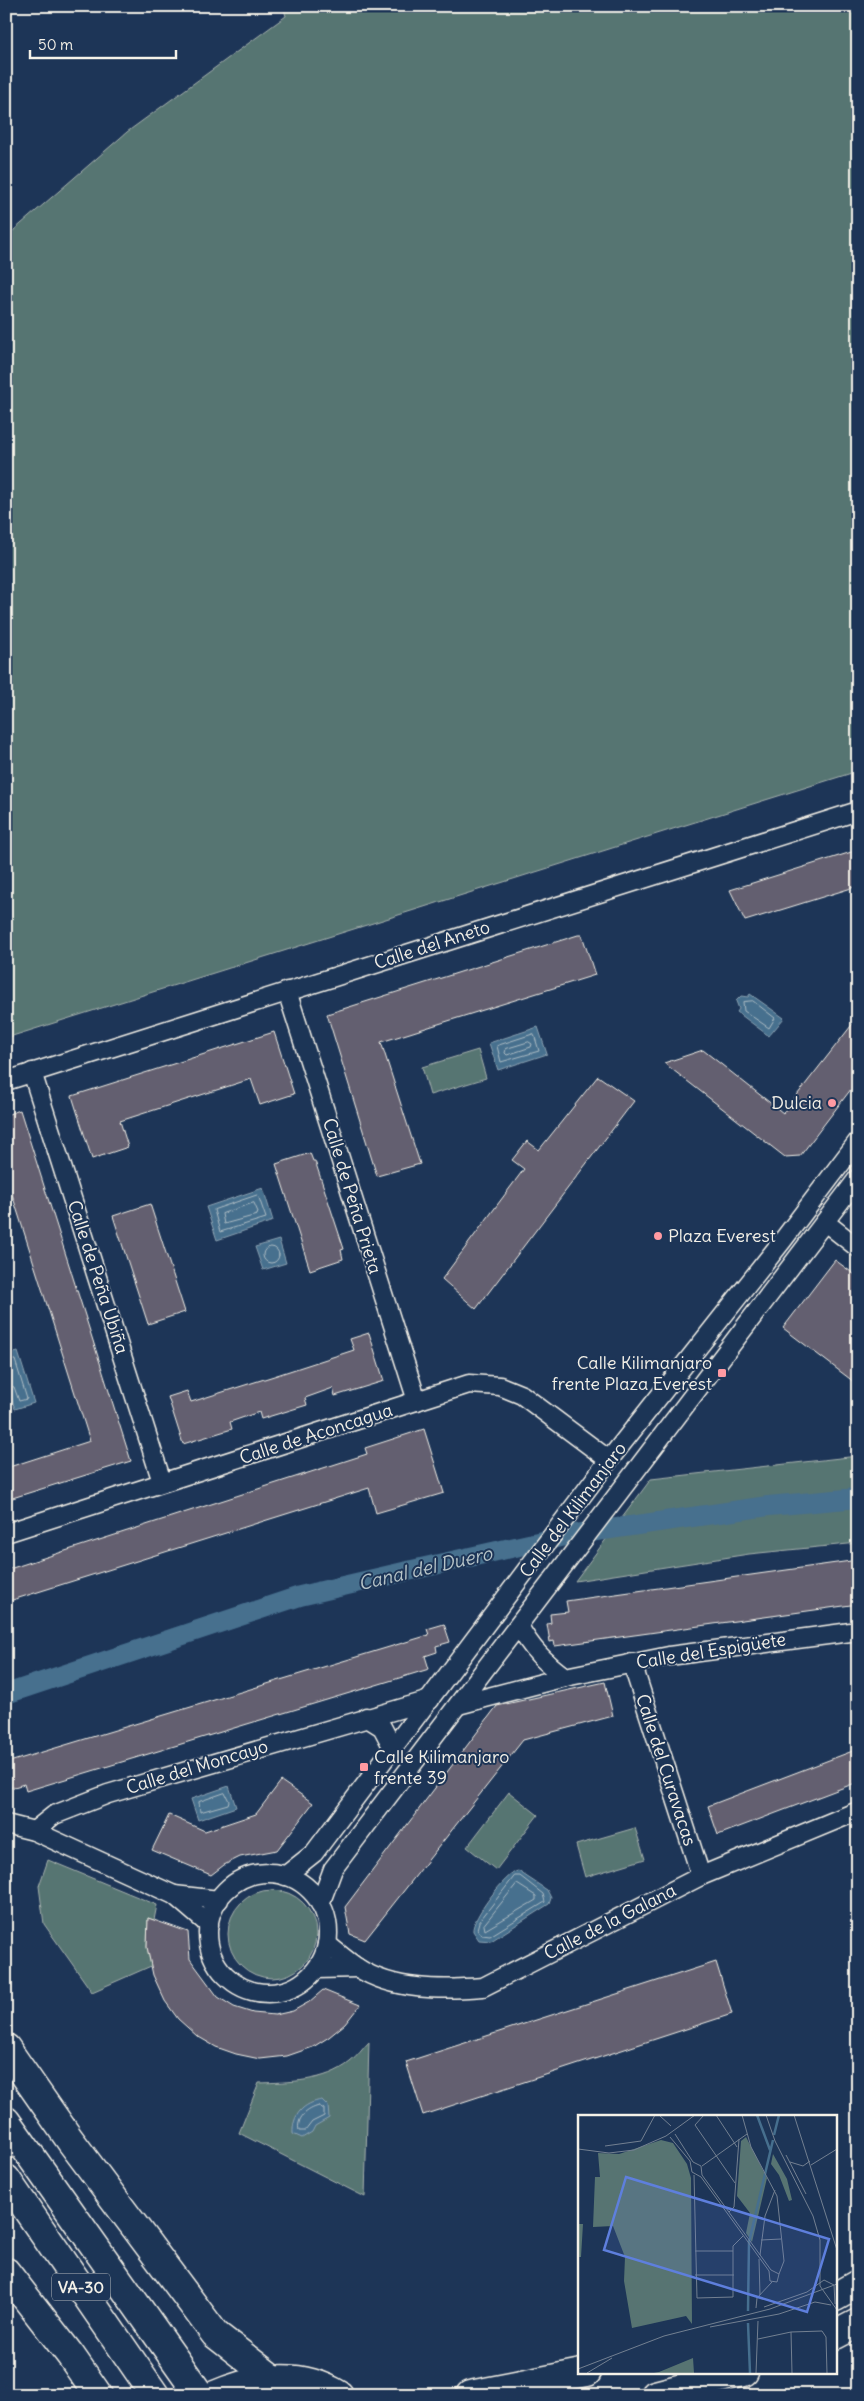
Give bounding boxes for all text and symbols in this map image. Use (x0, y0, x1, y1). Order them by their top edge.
scale bar (30, 28, 176, 60)
text: 50 m (38, 35, 73, 54)
street label: Calle del Aneto (371, 915, 493, 974)
place label: Dulcia (771, 1091, 822, 1114)
marker: Dulcia (826, 1097, 838, 1109)
street label: Calle de Peña Prieta (318, 1115, 387, 1276)
street label: Calle de Peña Ubiña (63, 1197, 134, 1357)
place label: Plaza Everest (668, 1224, 776, 1247)
marker: Plaza Everest (652, 1230, 664, 1242)
place label: Calle Kilimanjaro frente Plaza Everest (552, 1351, 712, 1395)
marker: Calle Kilimanjaro frente Plaza Everest (716, 1367, 728, 1379)
street label: Calle de Aconcagua (236, 1398, 395, 1469)
street label: Calle del Kilimanjaro (514, 1437, 631, 1582)
water label: Canal del Duero (356, 1541, 496, 1595)
street label: Calle del Espigüete (634, 1627, 787, 1674)
street label: Calle del Curavacas (631, 1691, 702, 1849)
street label: Calle del Moncayo (123, 1734, 271, 1799)
place label: Calle Kilimanjaro frente 39 (374, 1745, 509, 1789)
marker: Calle Kilimanjaro frente 39 (358, 1761, 370, 1773)
street label: Calle de la Galana (540, 1878, 680, 1965)
inset map (578, 2115, 836, 2374)
road number: VA-30 (52, 2274, 110, 2300)

